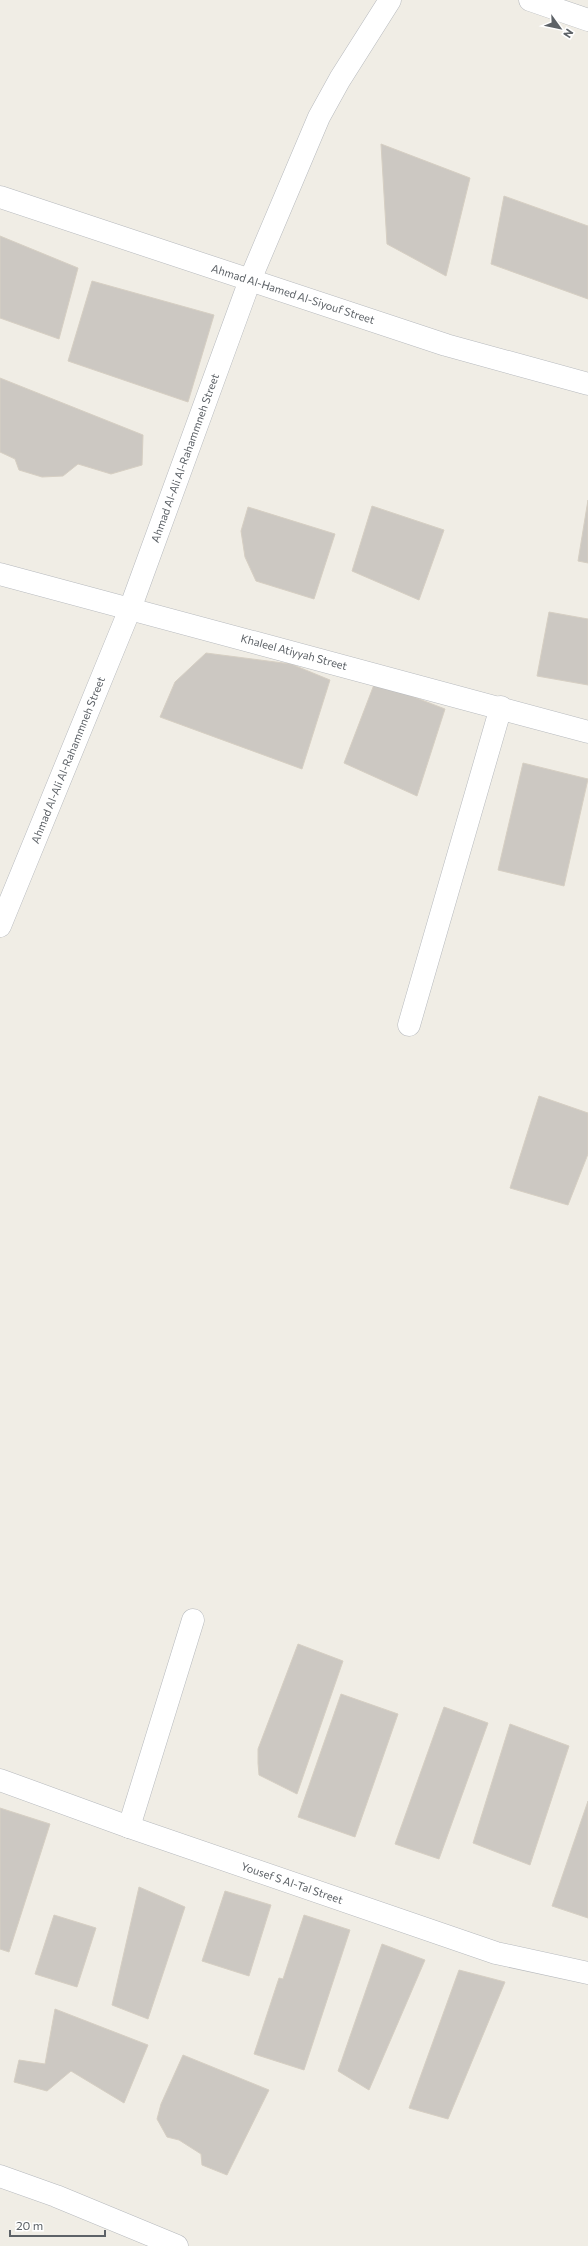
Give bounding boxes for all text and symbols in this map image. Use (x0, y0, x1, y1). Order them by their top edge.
north arrow (540, 8, 580, 48)
text: N (561, 27, 577, 41)
street label: Ahmad Al-Hamed Al-Siyouf Street (210, 261, 377, 326)
street label: Ahmad Al-Ali Al-Rahammneh Street (148, 371, 221, 544)
street label: Khaleel Atiyyah Street (239, 631, 349, 672)
street label: Ahmad Al-Ali Al-Rahammneh Street (28, 674, 107, 845)
street label: Yousef S Al-Tal Street (240, 1859, 345, 1906)
scale bar (10, 2212, 105, 2238)
text: 20 m (16, 2218, 43, 2232)

